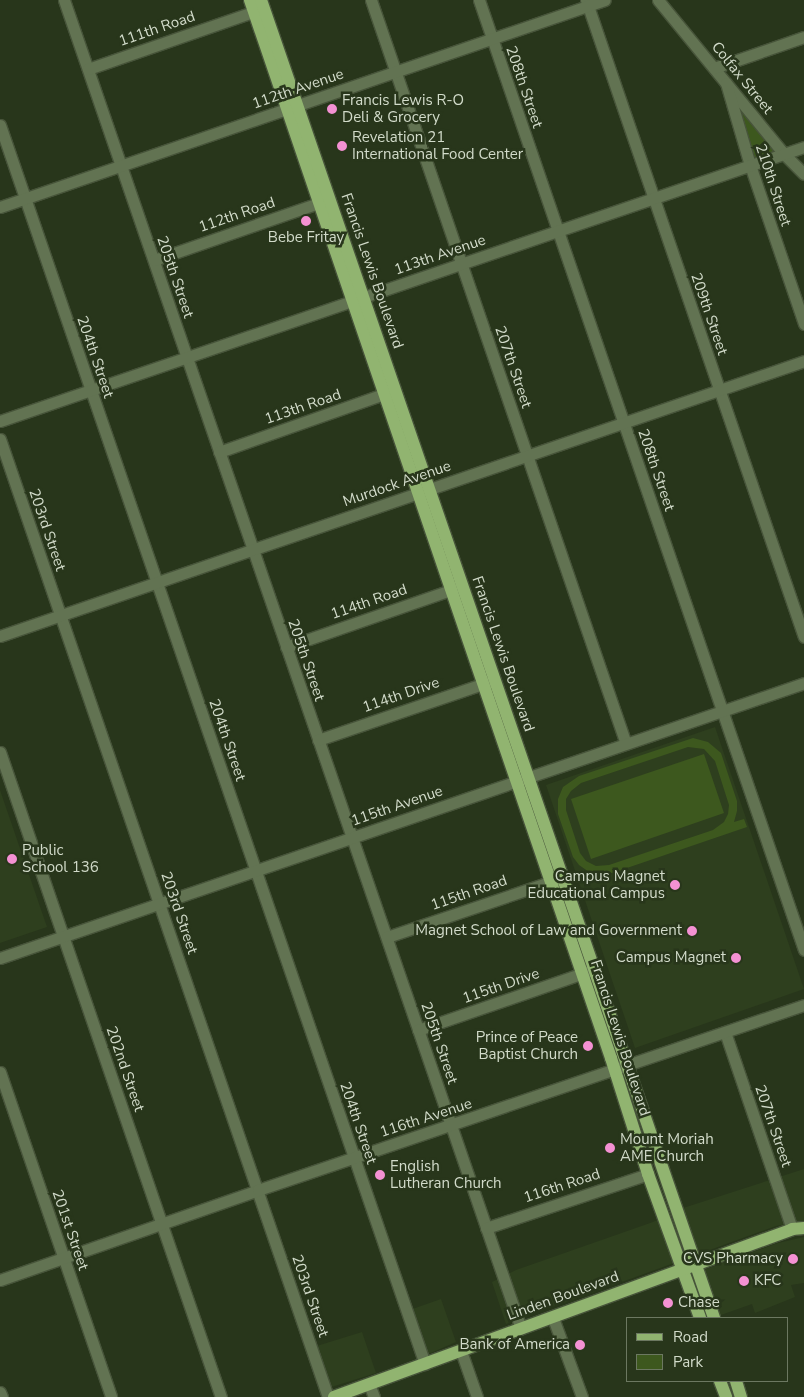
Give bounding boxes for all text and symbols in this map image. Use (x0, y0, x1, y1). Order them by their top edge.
street label: 111th Road (116, 8, 198, 50)
street label: Colfax Street (707, 38, 777, 118)
street label: 208th Street (502, 44, 546, 130)
street label: 112th Avenue (250, 65, 346, 113)
place label: Francis Lewis R-O Deli & Grocery (342, 91, 464, 126)
marker: Francis Lewis R-O Deli & Grocery (326, 103, 338, 115)
place label: Revelation 21 International Food Center (352, 128, 523, 163)
marker: Revelation 21 International Food Center (336, 140, 348, 152)
street label: 210th Street (751, 142, 795, 228)
street label: Francis Lewis Boulevard (337, 191, 407, 351)
street label: 112th Road (196, 194, 278, 236)
marker: Bebe Fritay (300, 215, 312, 227)
place label: Bebe Fritay (268, 229, 344, 247)
street label: 113th Avenue (392, 231, 488, 279)
street label: 205th Street (153, 234, 197, 320)
street label: 209th Street (687, 271, 731, 357)
street label: 204th Street (73, 314, 117, 400)
street label: 207th Street (491, 324, 535, 410)
street label: 113th Road (262, 386, 344, 428)
street label: 208th Street (634, 427, 678, 513)
street label: Murdock Avenue (341, 457, 453, 511)
street label: 203rd Street (25, 487, 69, 573)
street label: Francis Lewis Boulevard (468, 574, 538, 734)
street label: 114th Road (328, 581, 410, 623)
street label: 205th Street (284, 617, 328, 703)
street label: 114th Drive (360, 673, 442, 717)
street label: 204th Street (205, 697, 249, 783)
street label: 115th Avenue (349, 782, 445, 830)
place label: Public School 136 (22, 841, 99, 876)
marker: Public School 136 (6, 853, 18, 865)
place label: Campus Magnet Educational Campus (527, 867, 665, 902)
street label: 203rd Street (157, 870, 201, 956)
street label: 115th Road (428, 872, 510, 914)
marker: Campus Magnet Educational Campus (669, 879, 681, 891)
place label: Magnet School of Law and Government (415, 922, 682, 940)
marker: Magnet School of Law and Government (686, 925, 698, 937)
place label: Campus Magnet (616, 949, 726, 967)
marker: Campus Magnet (730, 952, 742, 964)
street label: Francis Lewis Boulevard (586, 958, 654, 1118)
street label: 115th Drive (460, 964, 542, 1008)
street label: 205th Street (417, 1000, 461, 1086)
street label: 202nd Street (102, 1024, 148, 1114)
place label: Prince of Peace Baptist Church (476, 1028, 578, 1063)
marker: Prince of Peace Baptist Church (582, 1040, 594, 1052)
street label: 204th Street (336, 1080, 380, 1166)
street label: 207th Street (751, 1083, 795, 1169)
street label: 116th Avenue (378, 1095, 474, 1141)
place label: Mount Moriah AME Church (620, 1130, 714, 1165)
marker: Mount Moriah AME Church (604, 1142, 616, 1154)
place label: English Lutheran Church (390, 1157, 502, 1192)
street label: 116th Road (521, 1165, 603, 1207)
marker: English Lutheran Church (374, 1169, 386, 1181)
street label: 201st Street (48, 1187, 92, 1273)
place label: CVS Pharmacy (683, 1250, 783, 1268)
street label: 203rd Street (288, 1253, 332, 1339)
marker: CVS Pharmacy (787, 1253, 799, 1265)
street label: Linden Boulevard (505, 1267, 621, 1325)
place label: KFC (754, 1272, 781, 1290)
marker: KFC (738, 1275, 750, 1287)
place label: Chase (678, 1294, 720, 1312)
marker: Chase (662, 1297, 674, 1309)
legend (626, 1317, 789, 1382)
text: Road (673, 1327, 708, 1347)
place label: Bank of America (459, 1336, 570, 1354)
marker: Bank of America (574, 1339, 586, 1351)
text: Park (673, 1352, 703, 1372)

